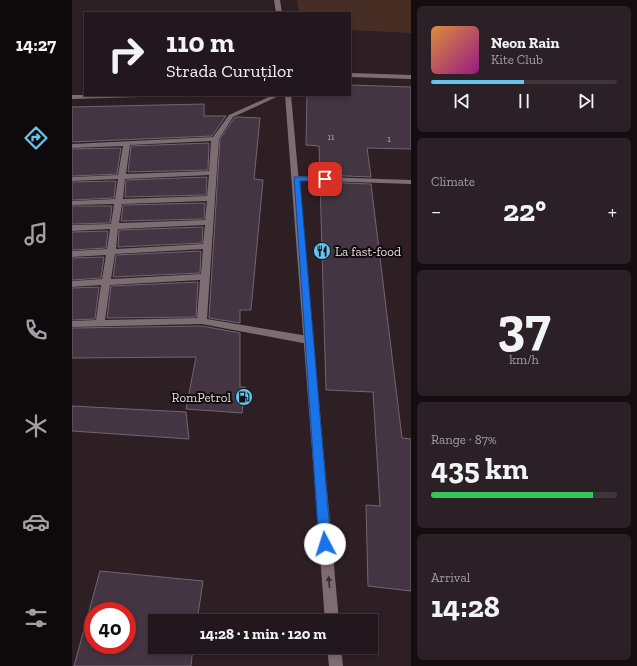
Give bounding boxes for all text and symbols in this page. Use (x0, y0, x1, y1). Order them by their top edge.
text: 110 m (166, 26, 235, 59)
icon: right (100, 28, 152, 80)
text: 14:27 (16, 34, 56, 56)
text: Neon Rain (491, 34, 559, 52)
text: Kite Club (491, 52, 543, 67)
text: Strada Curuților (166, 60, 294, 82)
icon: previous (451, 90, 473, 112)
icon: pause (513, 90, 535, 112)
icon: next (575, 90, 597, 112)
icon: directions (22, 124, 50, 152)
house number: 11 (328, 132, 335, 142)
house number: 1 (387, 134, 391, 144)
pin (308, 162, 342, 196)
icon: arrive (314, 168, 336, 190)
text: Climate (431, 174, 475, 189)
text: 22° (503, 193, 546, 229)
text: − (431, 198, 441, 225)
text: + (608, 198, 617, 225)
icon: music (22, 220, 50, 248)
restaurant icon: La fast-food (312, 241, 332, 261)
place label: La fast-food (335, 244, 401, 259)
text: 37 (497, 295, 551, 357)
icon: phone (22, 316, 50, 344)
text: km/h (509, 352, 539, 367)
fuel station icon: RomPetrol (234, 387, 254, 407)
place label: RomPetrol (172, 390, 232, 405)
icon: climate (22, 412, 50, 440)
text: Range · 87% (431, 432, 497, 447)
text: 435 km (431, 451, 528, 487)
icon: car (22, 508, 50, 536)
position arrow (304, 523, 346, 565)
text: Arrival (431, 570, 470, 585)
one-way arrow (325, 576, 332, 588)
text: 14:28 (431, 589, 500, 625)
speed limit sign: 40 (84, 602, 136, 654)
icon: filters (22, 604, 50, 632)
text: 14:28 · 1 min · 120 m (200, 625, 326, 643)

